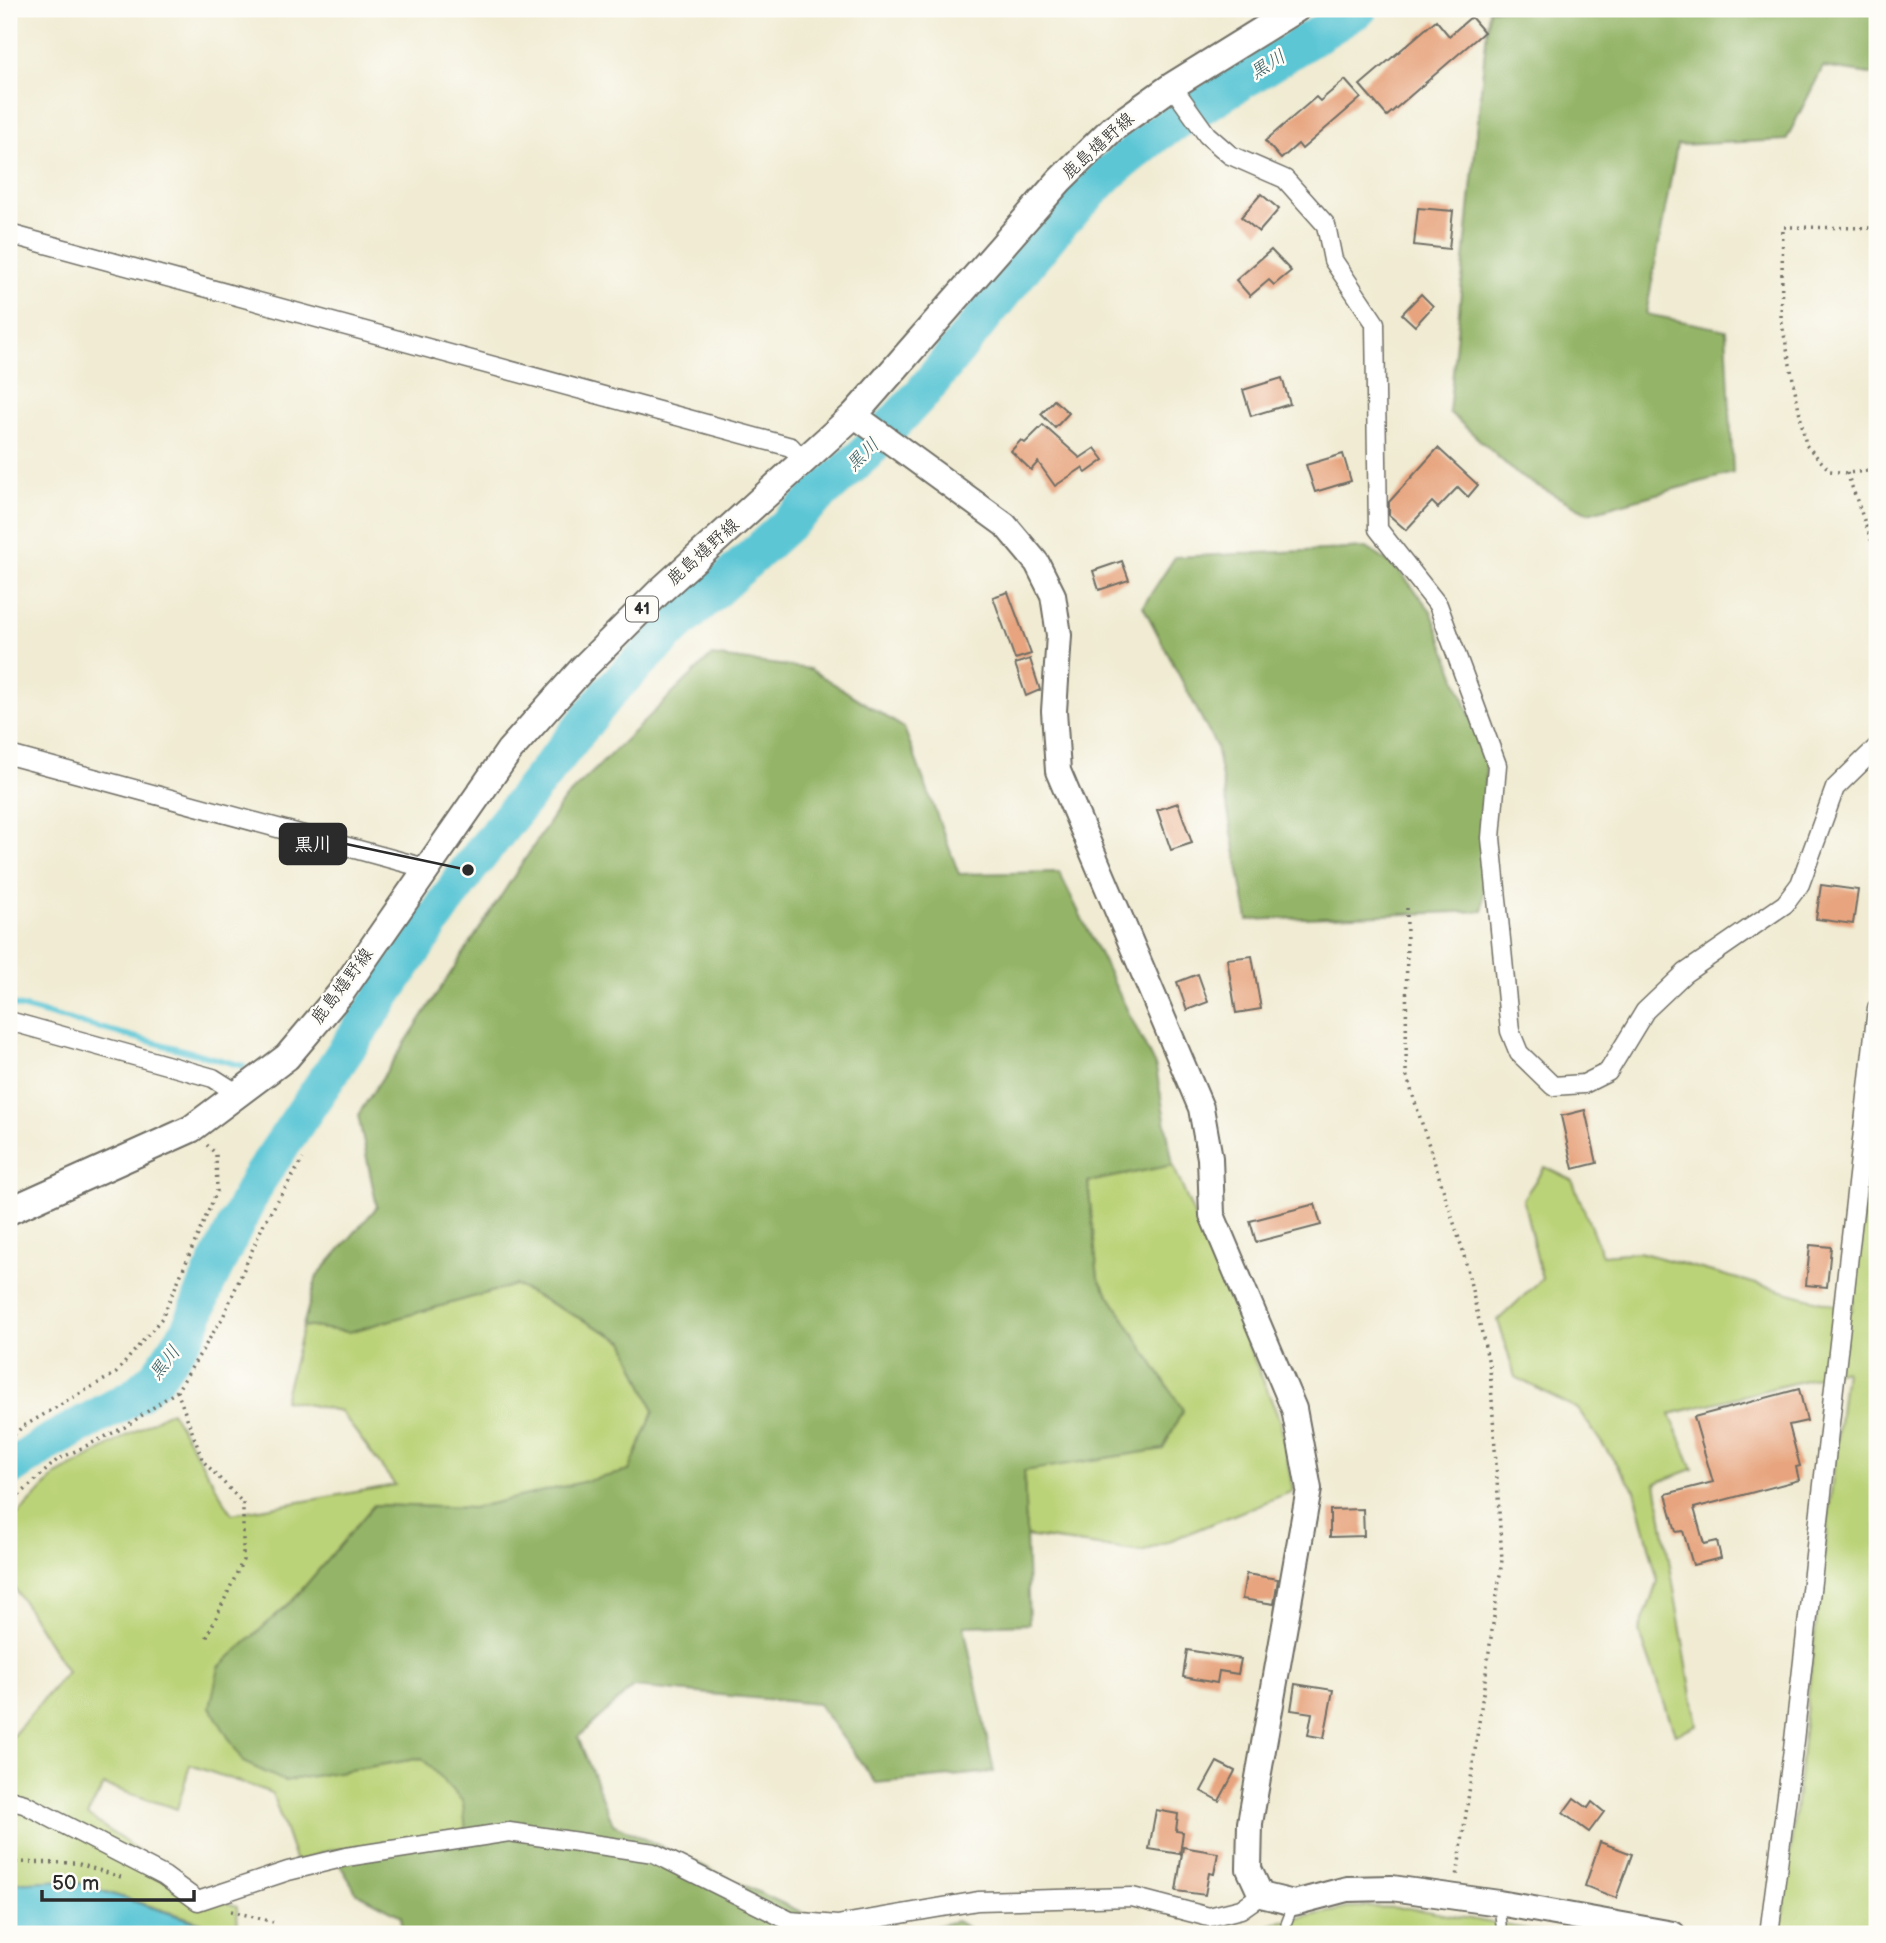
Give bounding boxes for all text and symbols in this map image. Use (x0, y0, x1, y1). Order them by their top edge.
water label: 黒川 (1246, 45, 1290, 85)
street label: 鹿島嬉野線 (1058, 108, 1138, 184)
water label: 黒川 (841, 433, 885, 477)
street label: 鹿島嬉野線 (663, 514, 743, 590)
road number: 41 (626, 596, 658, 622)
callout: 黒川 (280, 824, 346, 864)
text: 黒川 (294, 834, 332, 857)
street label: 鹿島嬉野線 (307, 944, 377, 1028)
water label: 黒川 (144, 1341, 186, 1385)
scale bar (42, 1859, 194, 1903)
text: 50 m (52, 1871, 99, 1896)

